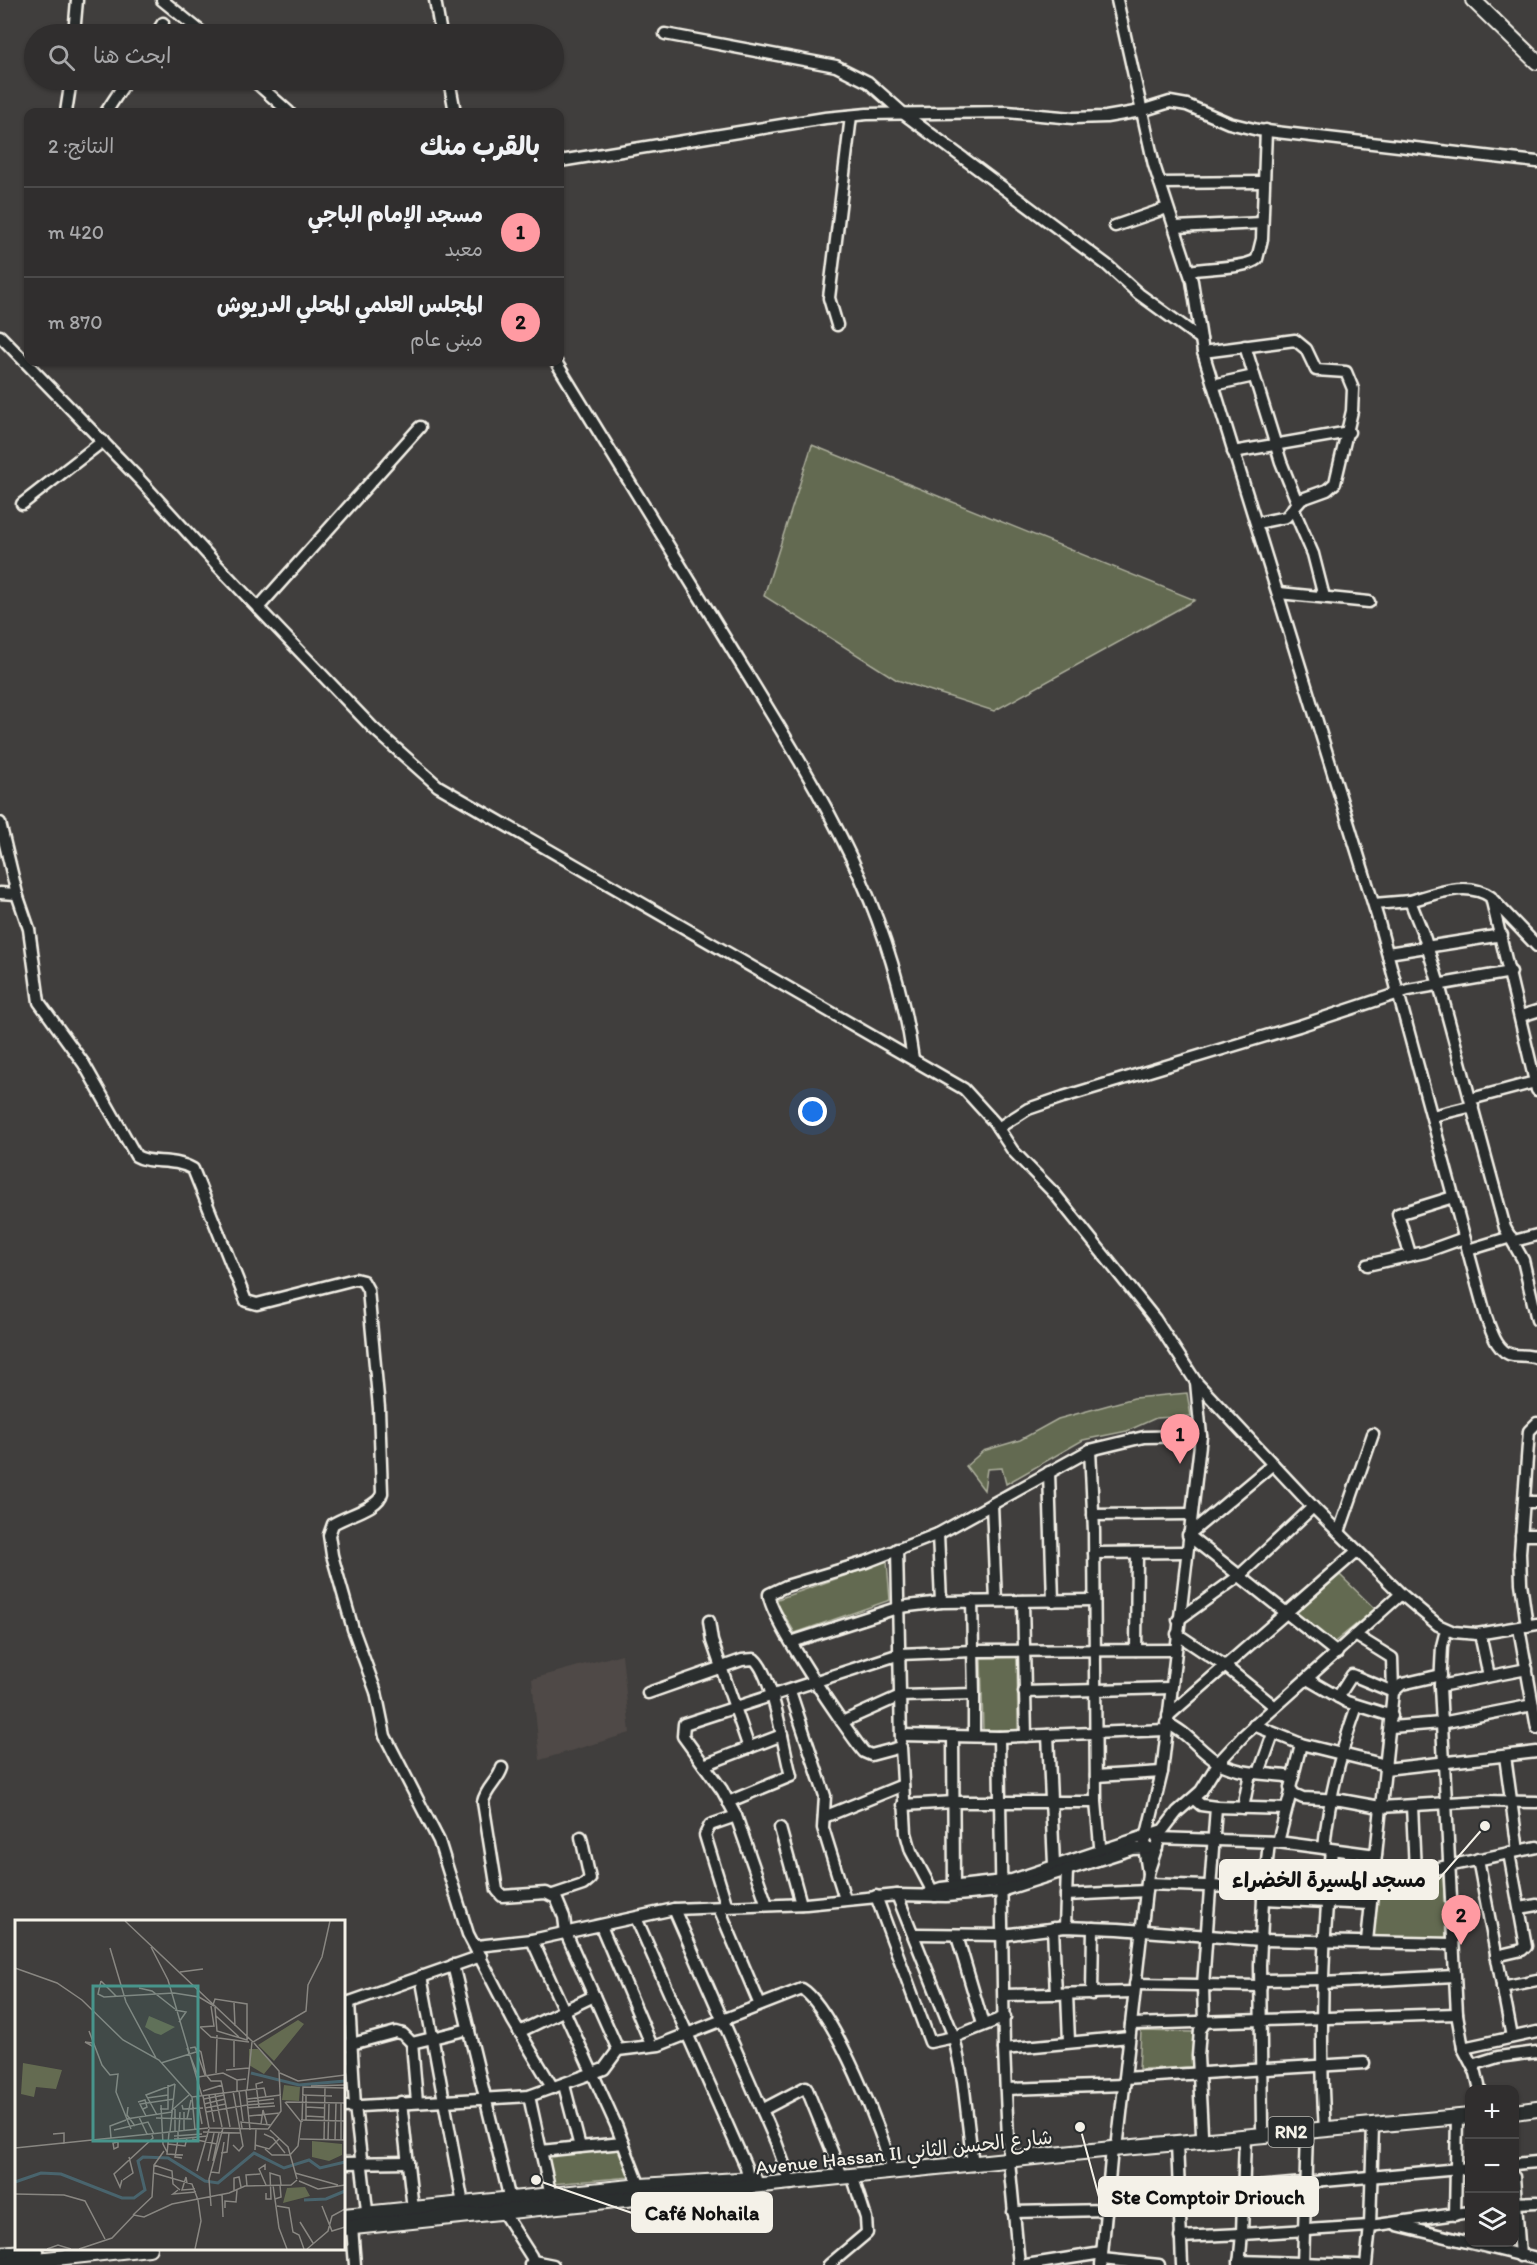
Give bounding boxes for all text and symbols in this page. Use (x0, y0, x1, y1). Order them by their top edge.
search box (24, 24, 564, 90)
icon: search (45, 41, 78, 74)
text: ابحث هنا (93, 42, 172, 69)
text: بالقرب منك (420, 130, 540, 162)
text: النتائج: 2 (48, 134, 114, 158)
text: مسجد الإمام الباجي (308, 201, 483, 228)
text: 420 m (48, 220, 104, 244)
text: 1 (516, 220, 525, 244)
text: معبد (445, 237, 483, 261)
text: المجلس العلمي المحلي الدريوش (217, 291, 483, 318)
text: 870 m (48, 310, 103, 334)
text: 2 (515, 310, 526, 334)
text: مبنى عام (410, 327, 483, 351)
your location (798, 1097, 827, 1126)
pin: 1 (1160, 1414, 1200, 1464)
callout: مسجد المسيرة الخضراء (1220, 1860, 1438, 1899)
text: مسجد المسيرة الخضراء (1232, 1867, 1426, 1893)
pin: 2 (1442, 1896, 1480, 1945)
inset map (15, 1920, 345, 2250)
map controls (1465, 2085, 1519, 2247)
button: + (1465, 2085, 1519, 2139)
road number: RN2 (1268, 2117, 1314, 2147)
street label: Avenue Hassan II شارع الحسن الثاني (754, 2124, 1054, 2186)
button: − (1465, 2139, 1519, 2193)
callout: Ste Comptoir Driouch (1099, 2177, 1318, 2216)
text: Ste Comptoir Driouch (1111, 2184, 1305, 2210)
callout: Café Nohaila (632, 2193, 772, 2232)
button: layers (1465, 2193, 1519, 2247)
text: Café Nohaila (645, 2200, 760, 2225)

